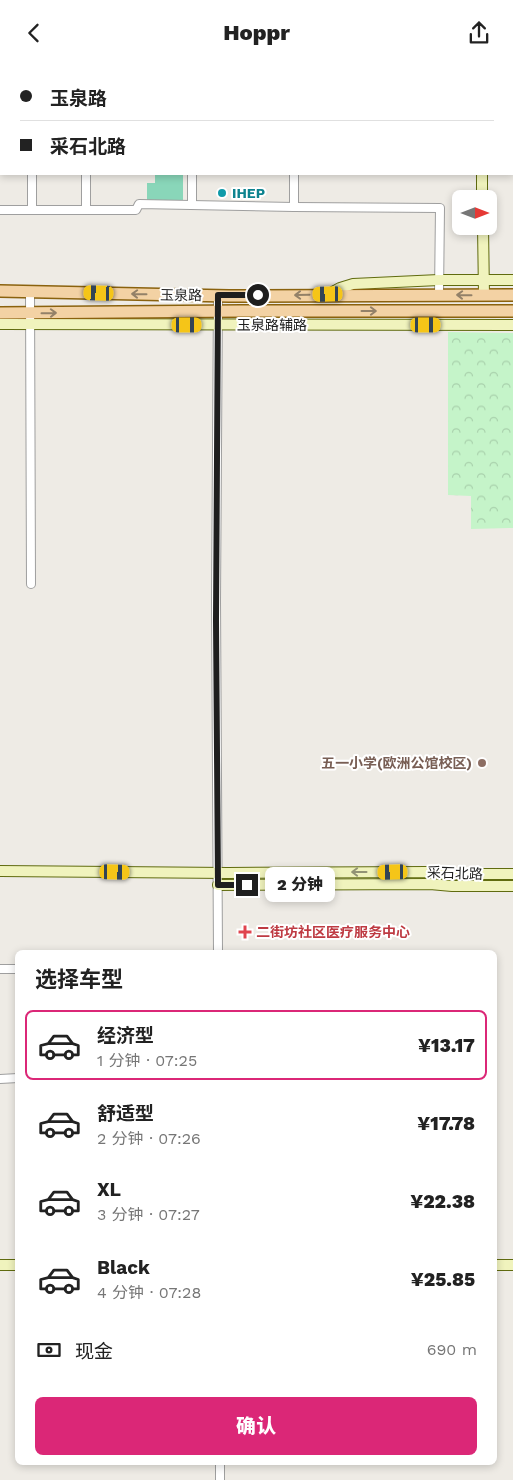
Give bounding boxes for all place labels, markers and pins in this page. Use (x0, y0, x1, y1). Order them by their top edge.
place label: IHEP (232, 185, 265, 201)
marker: IHEP (216, 187, 228, 199)
place label: 五一小学(欧洲公馆校区) (321, 755, 472, 771)
marker: 五一小学(欧洲公馆校区) (476, 757, 488, 769)
place label: 二街坊社区医疗服务中心 (256, 924, 410, 940)
marker: 二街坊社区医疗服务中心 (238, 925, 252, 939)

